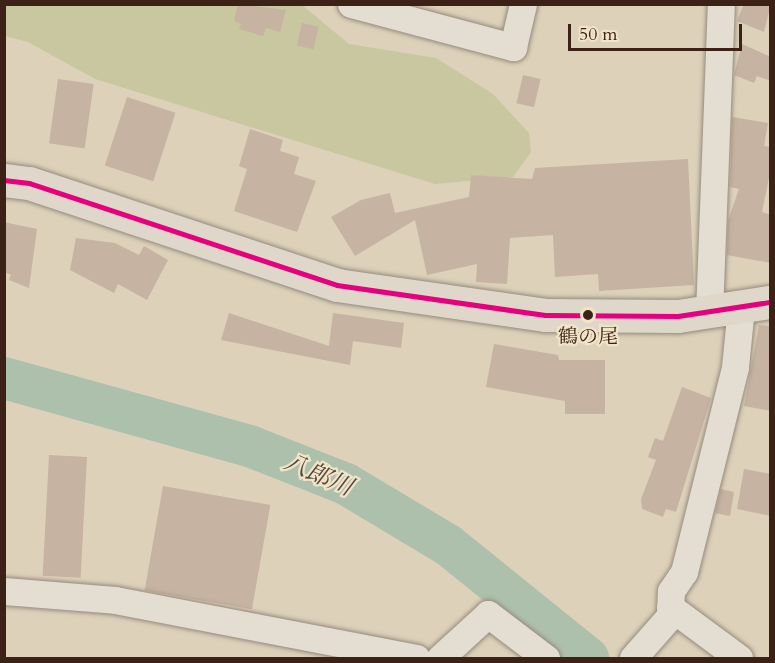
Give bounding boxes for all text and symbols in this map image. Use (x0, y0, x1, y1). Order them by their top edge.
scale bar (571, 12, 745, 50)
text: 50 m (579, 22, 618, 47)
marker: 鶴の尾 (582, 309, 594, 321)
place label: 鶴の尾 (558, 324, 618, 348)
water label: 八郎川 (279, 448, 357, 502)

